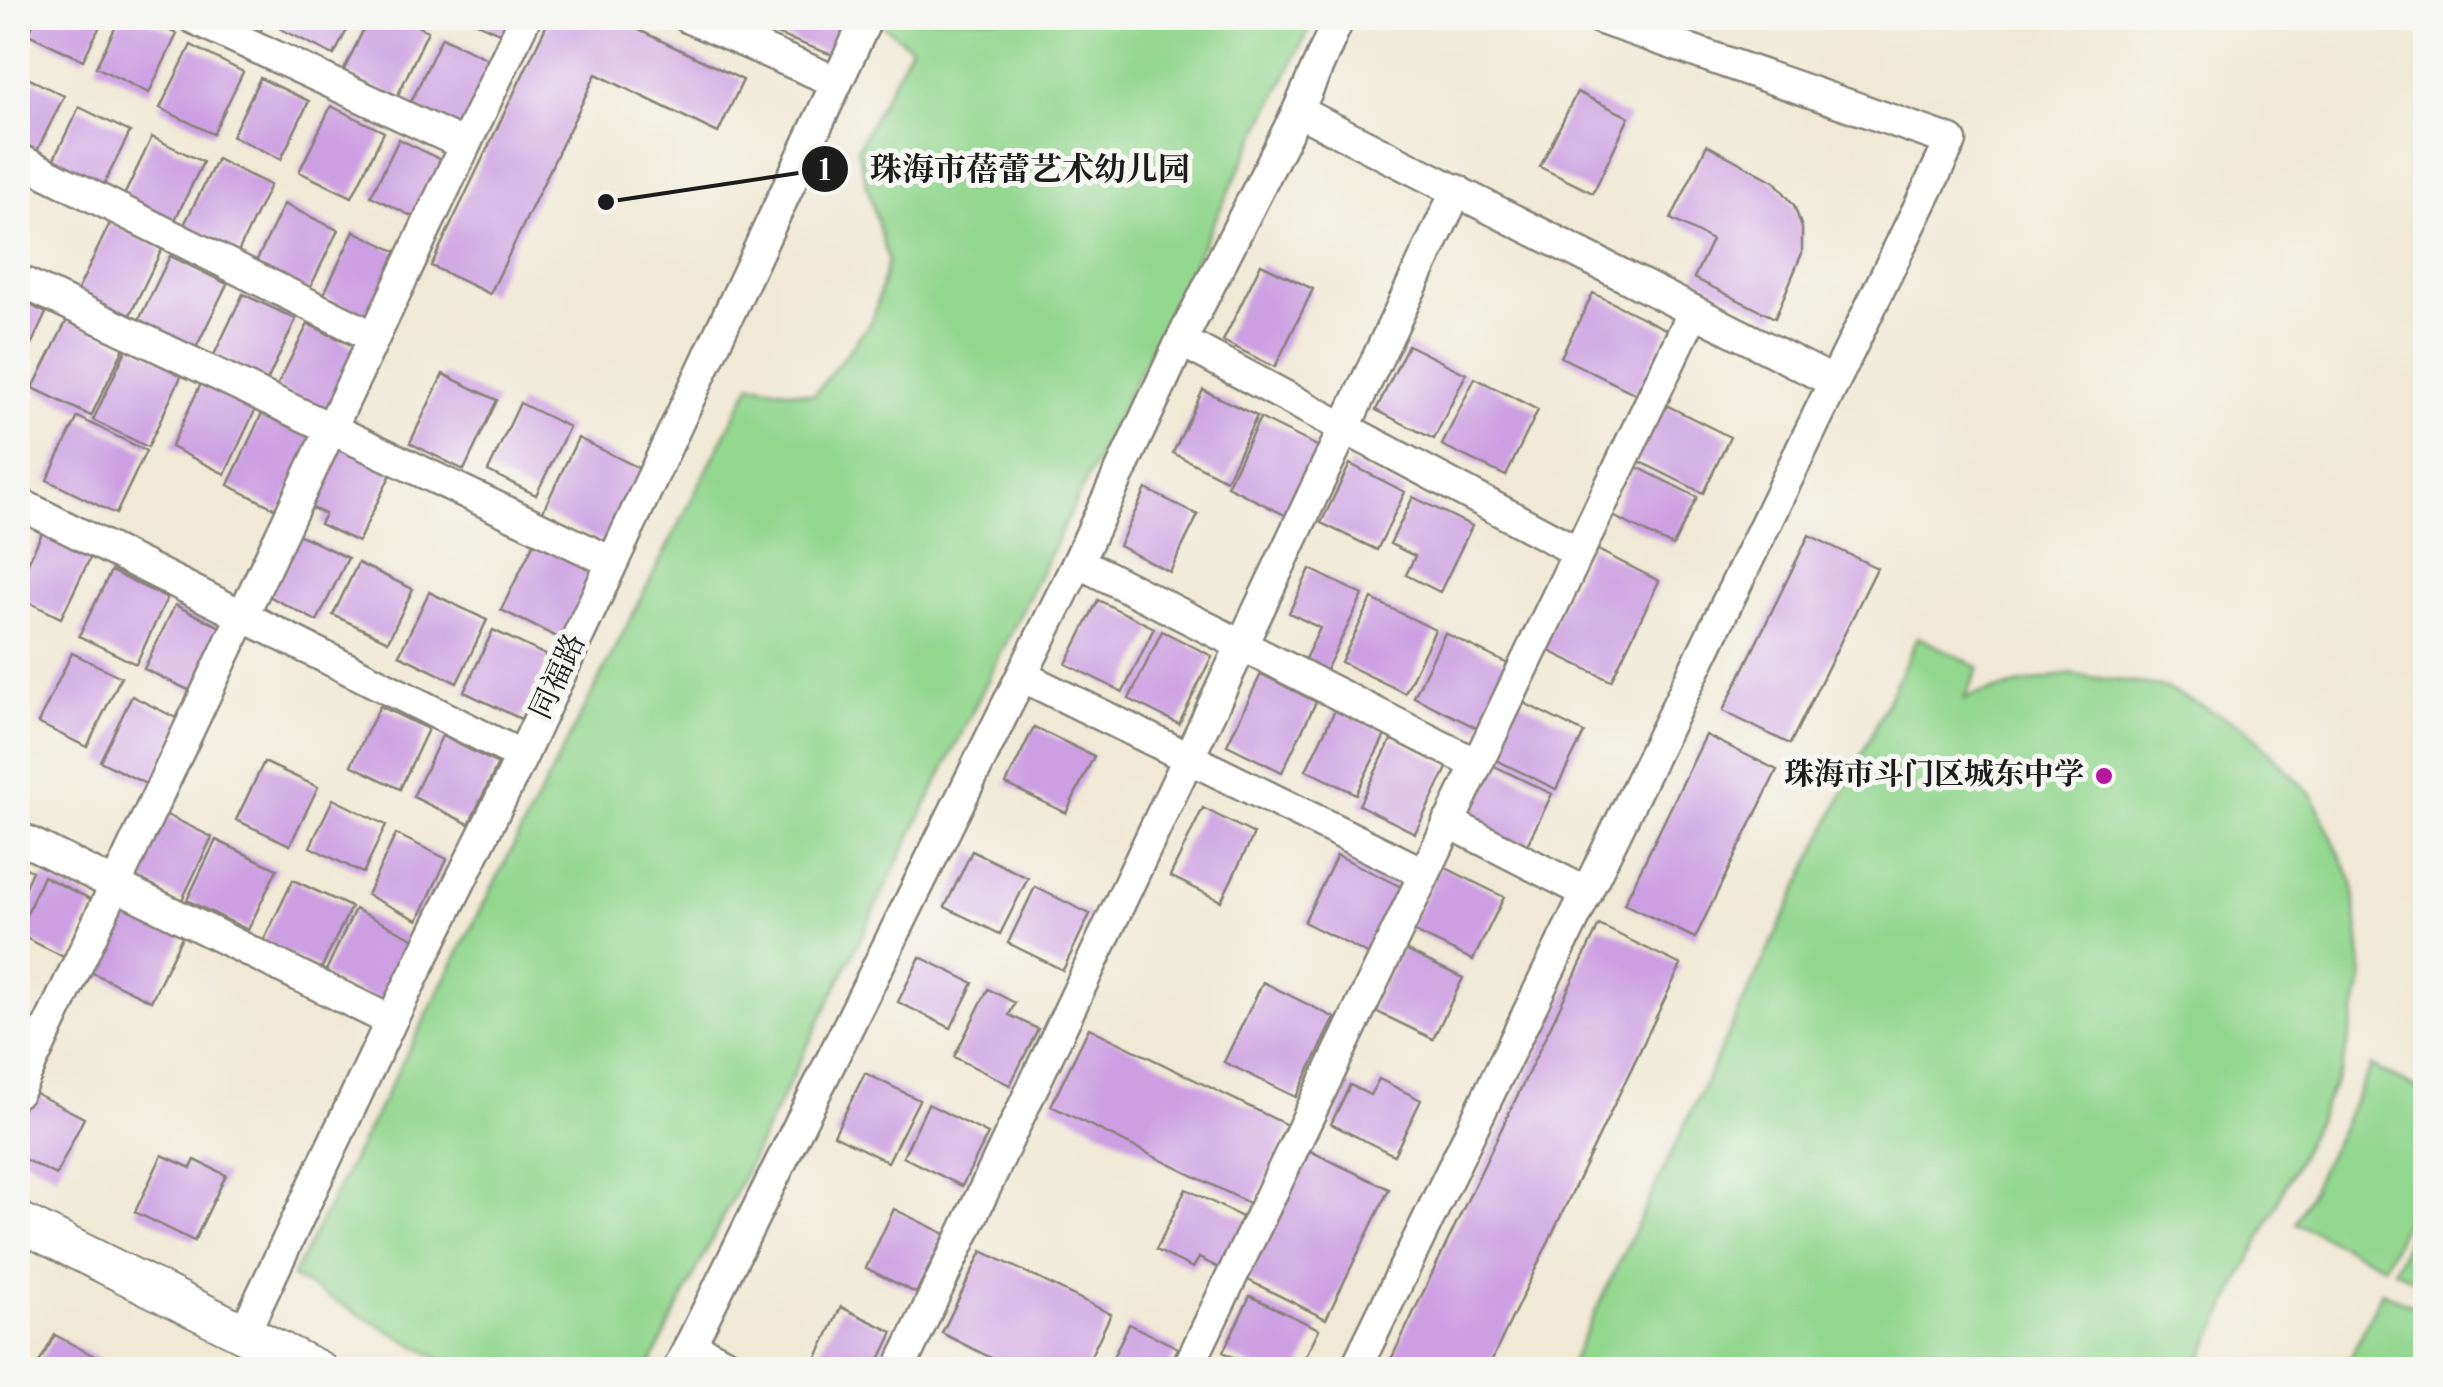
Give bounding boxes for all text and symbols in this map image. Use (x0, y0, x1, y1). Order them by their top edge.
callout: 珠海市蓓蕾艺术幼儿园 (800, 138, 1210, 200)
text: 珠海市蓓蕾艺术幼儿园 (870, 152, 1190, 188)
text: 1 (816, 157, 834, 187)
street label: 同福路 (524, 629, 592, 724)
place label: 珠海市斗门区城东中学 (1784, 758, 2084, 791)
marker: 珠海市斗门区城东中学 (2093, 765, 2115, 787)

